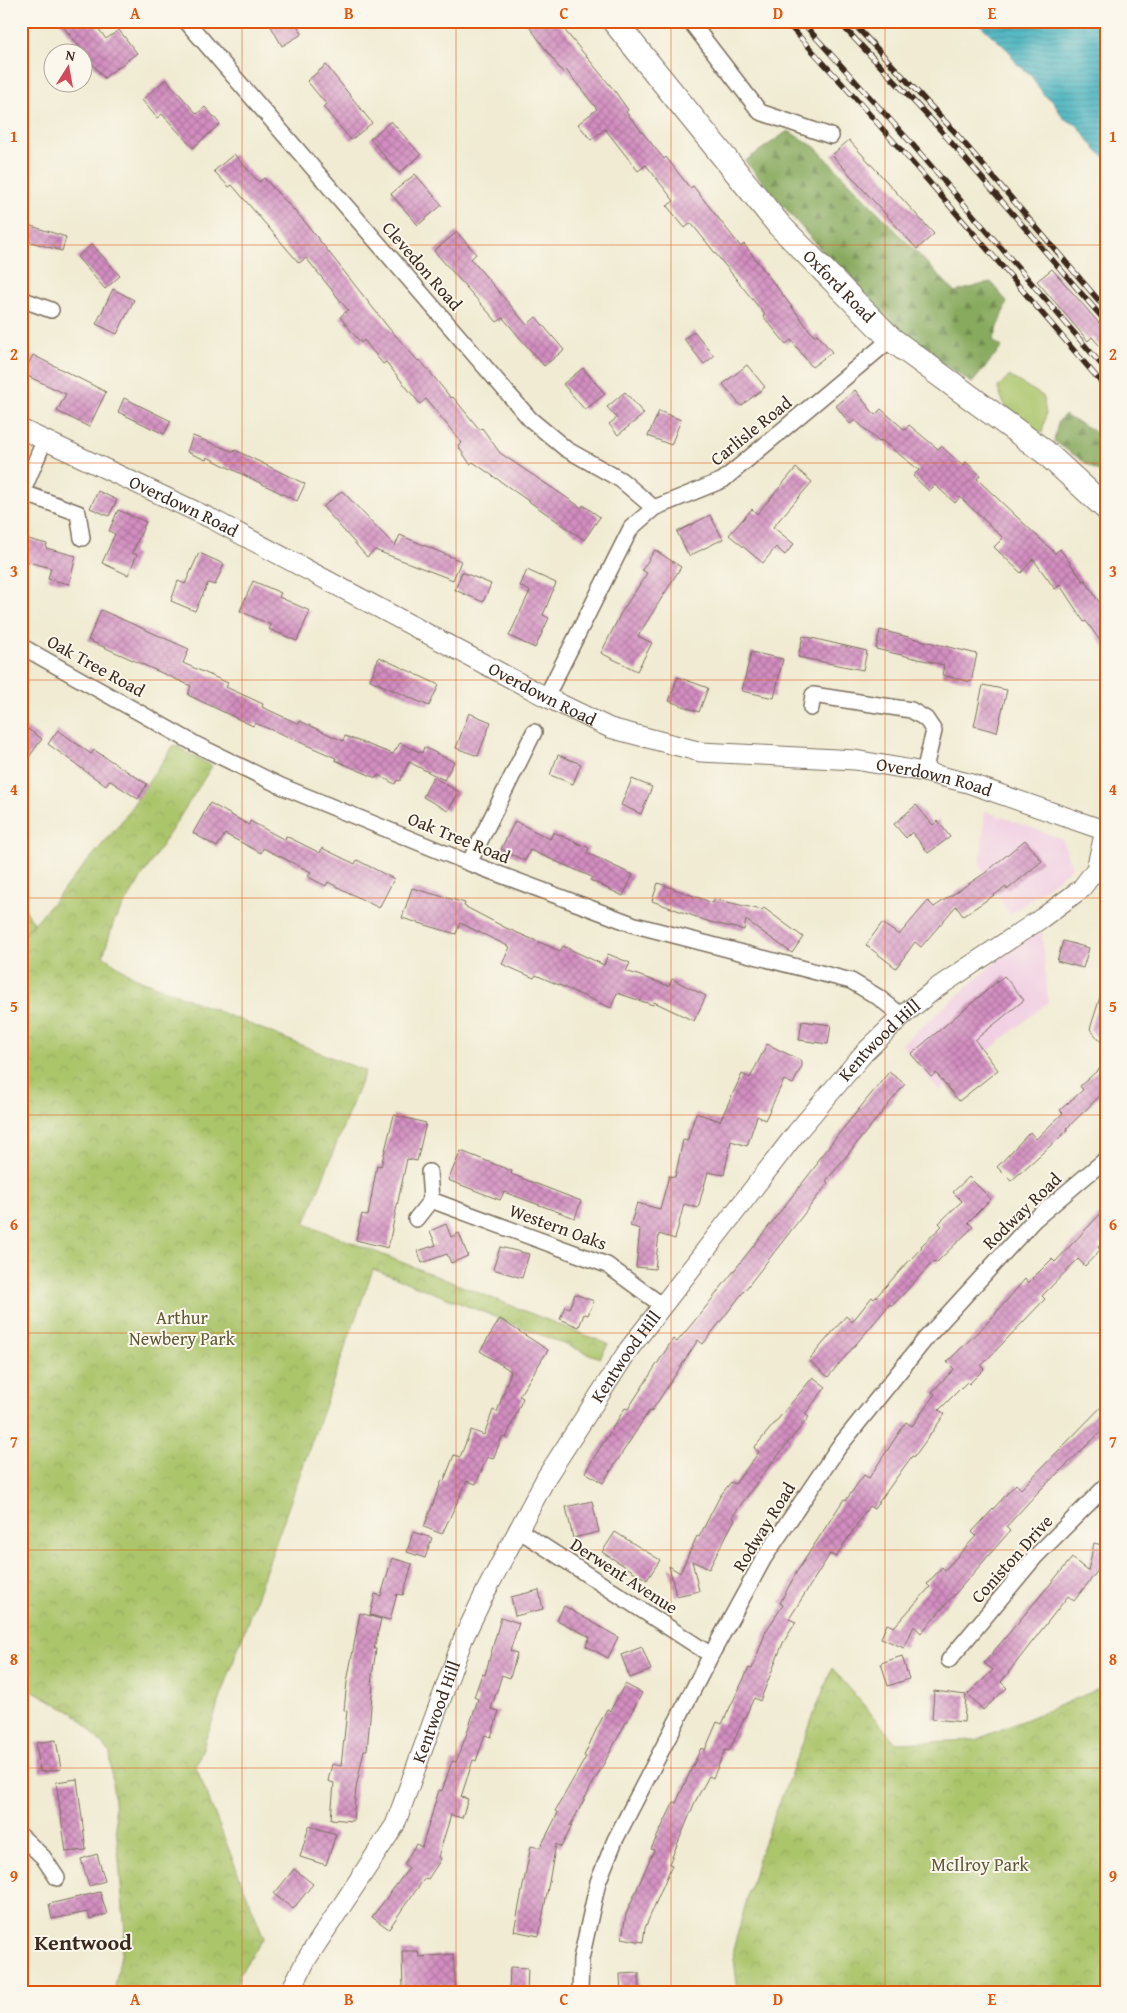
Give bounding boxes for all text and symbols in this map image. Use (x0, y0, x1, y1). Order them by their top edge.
text: A (130, 1, 141, 25)
text: B (344, 1, 354, 25)
text: C (559, 1, 569, 25)
text: D (773, 1, 783, 25)
text: E (988, 1, 997, 25)
north arrow (42, 42, 92, 92)
text: N (64, 45, 78, 66)
text: 1 (10, 124, 18, 148)
text: 1 (1109, 124, 1117, 148)
street label: Clevedon Road (376, 215, 469, 317)
street label: Oxford Road (797, 243, 882, 329)
text: 2 (10, 342, 18, 366)
text: 2 (1109, 342, 1117, 366)
street label: Carlisle Road (704, 389, 798, 472)
street label: Overdown Road (125, 468, 244, 544)
text: 3 (10, 559, 18, 583)
text: 3 (1109, 559, 1117, 583)
street label: Oak Tree Road (42, 627, 150, 704)
street label: Overdown Road (484, 655, 602, 733)
street label: Overdown Road (874, 750, 996, 804)
text: 4 (10, 777, 18, 801)
text: 4 (1109, 777, 1117, 801)
street label: Oak Tree Road (404, 805, 515, 870)
street label: Kentwood Hill (832, 992, 926, 1087)
text: 5 (10, 994, 18, 1018)
text: 5 (1109, 994, 1117, 1018)
street label: Rodway Road (976, 1166, 1068, 1255)
street label: Western Oaks (506, 1196, 611, 1257)
text: 6 (10, 1212, 18, 1236)
text: 6 (1109, 1212, 1117, 1236)
park label: Arthur Newbery Park (129, 1304, 236, 1352)
street label: Kentwood Hill (584, 1304, 667, 1408)
text: 7 (10, 1429, 18, 1453)
text: 7 (1109, 1429, 1117, 1453)
street label: Rodway Road (725, 1477, 802, 1577)
street label: Coniston Drive (964, 1508, 1059, 1609)
street label: Derwent Avenue (565, 1531, 683, 1621)
text: 8 (10, 1647, 18, 1671)
text: 8 (1109, 1647, 1117, 1671)
street label: Kentwood Hill (405, 1657, 467, 1767)
park label: McIlroy Park (931, 1851, 1030, 1878)
text: 9 (10, 1864, 18, 1888)
text: 9 (1109, 1864, 1117, 1888)
district label: Kentwood (34, 1926, 132, 1958)
text: A (130, 1987, 141, 2011)
text: B (344, 1987, 354, 2011)
text: C (559, 1987, 569, 2011)
text: D (773, 1987, 783, 2011)
text: E (988, 1987, 997, 2011)

